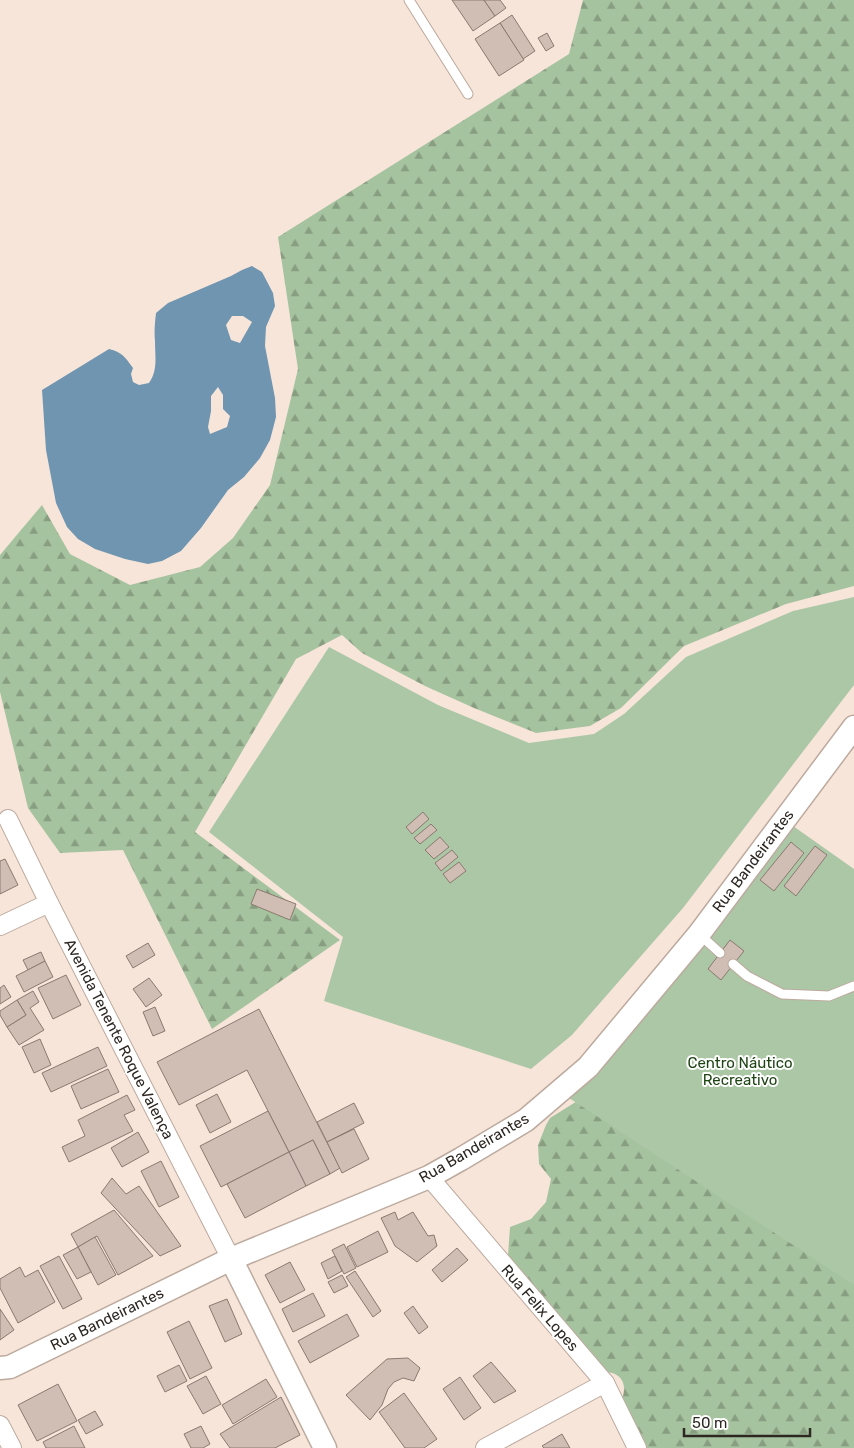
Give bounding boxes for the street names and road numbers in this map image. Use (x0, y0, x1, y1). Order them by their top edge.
street label: Rua Bandeirantes (709, 806, 798, 916)
street label: Avenida Tenente Roque Valença (61, 936, 177, 1142)
street label: Rua Bandeirantes (416, 1109, 532, 1187)
street label: Rua Felix Lopes (498, 1261, 583, 1355)
street label: Rua Bandeirantes (47, 1284, 167, 1354)

